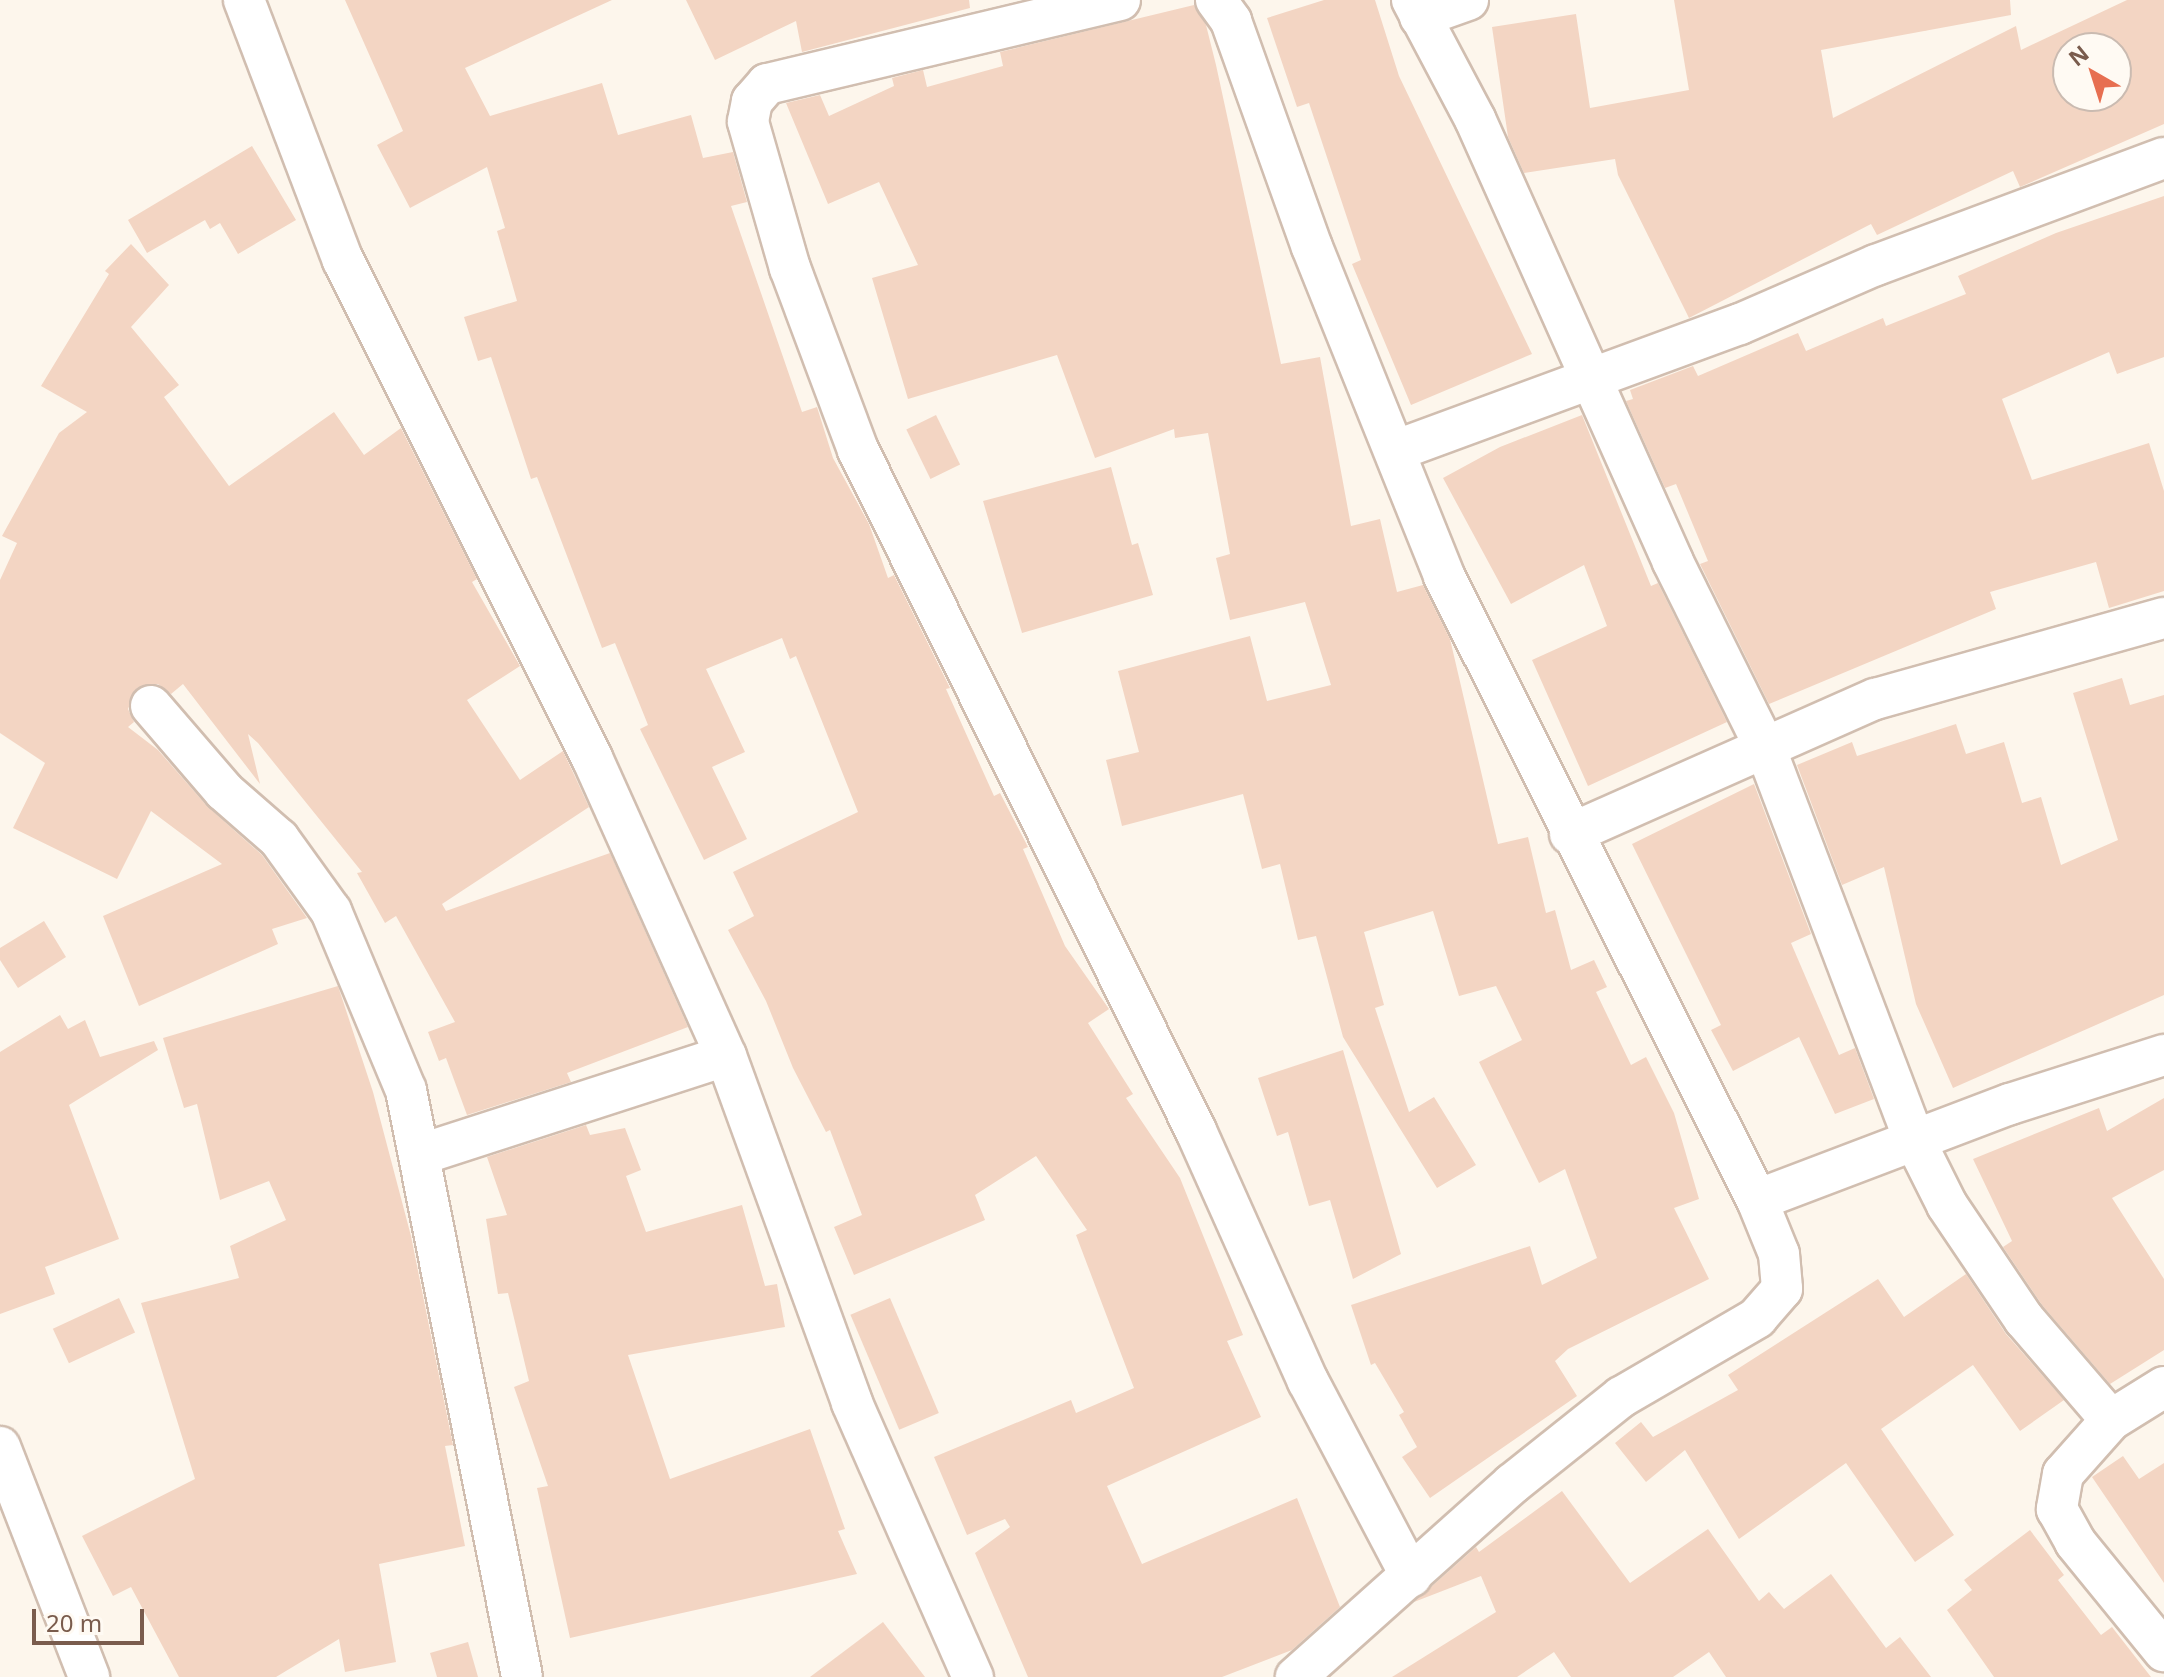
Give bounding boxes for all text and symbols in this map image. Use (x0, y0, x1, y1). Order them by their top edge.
north arrow (2052, 32, 2132, 112)
text: N (2062, 38, 2095, 72)
scale bar (36, 1593, 148, 1643)
text: 20 m (46, 1606, 102, 1639)

